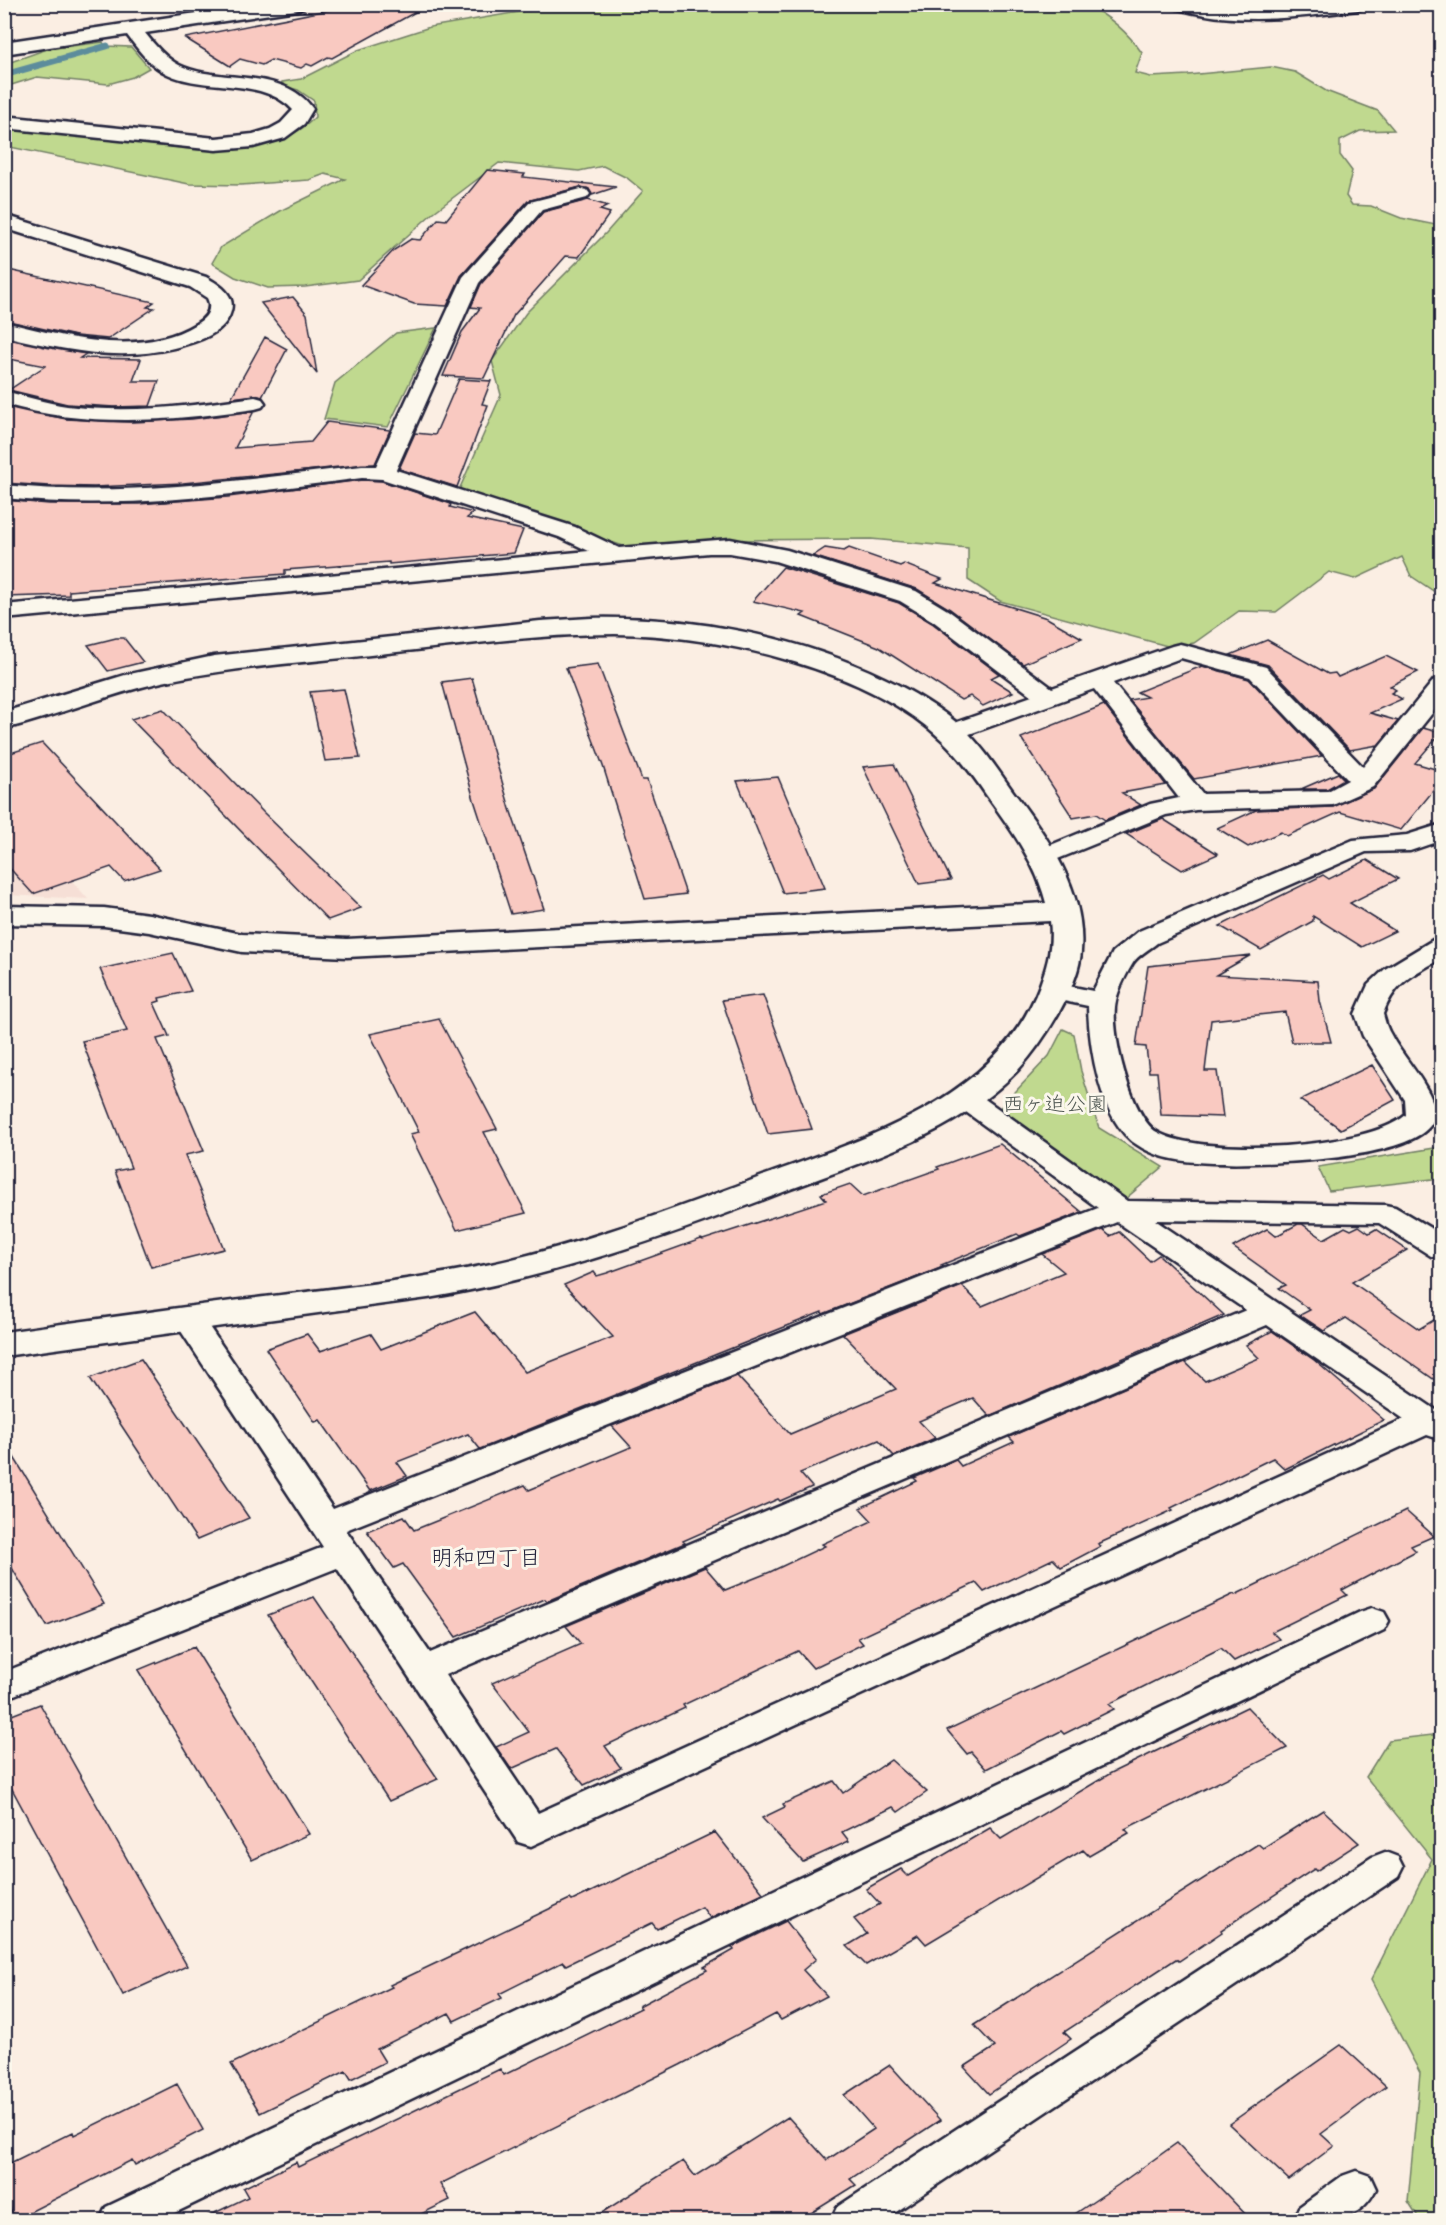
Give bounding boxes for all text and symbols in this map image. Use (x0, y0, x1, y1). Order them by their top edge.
park label: 西ヶ迫公園 (1003, 1091, 1108, 1116)
district label: 明和四丁目 (431, 1544, 541, 1571)

